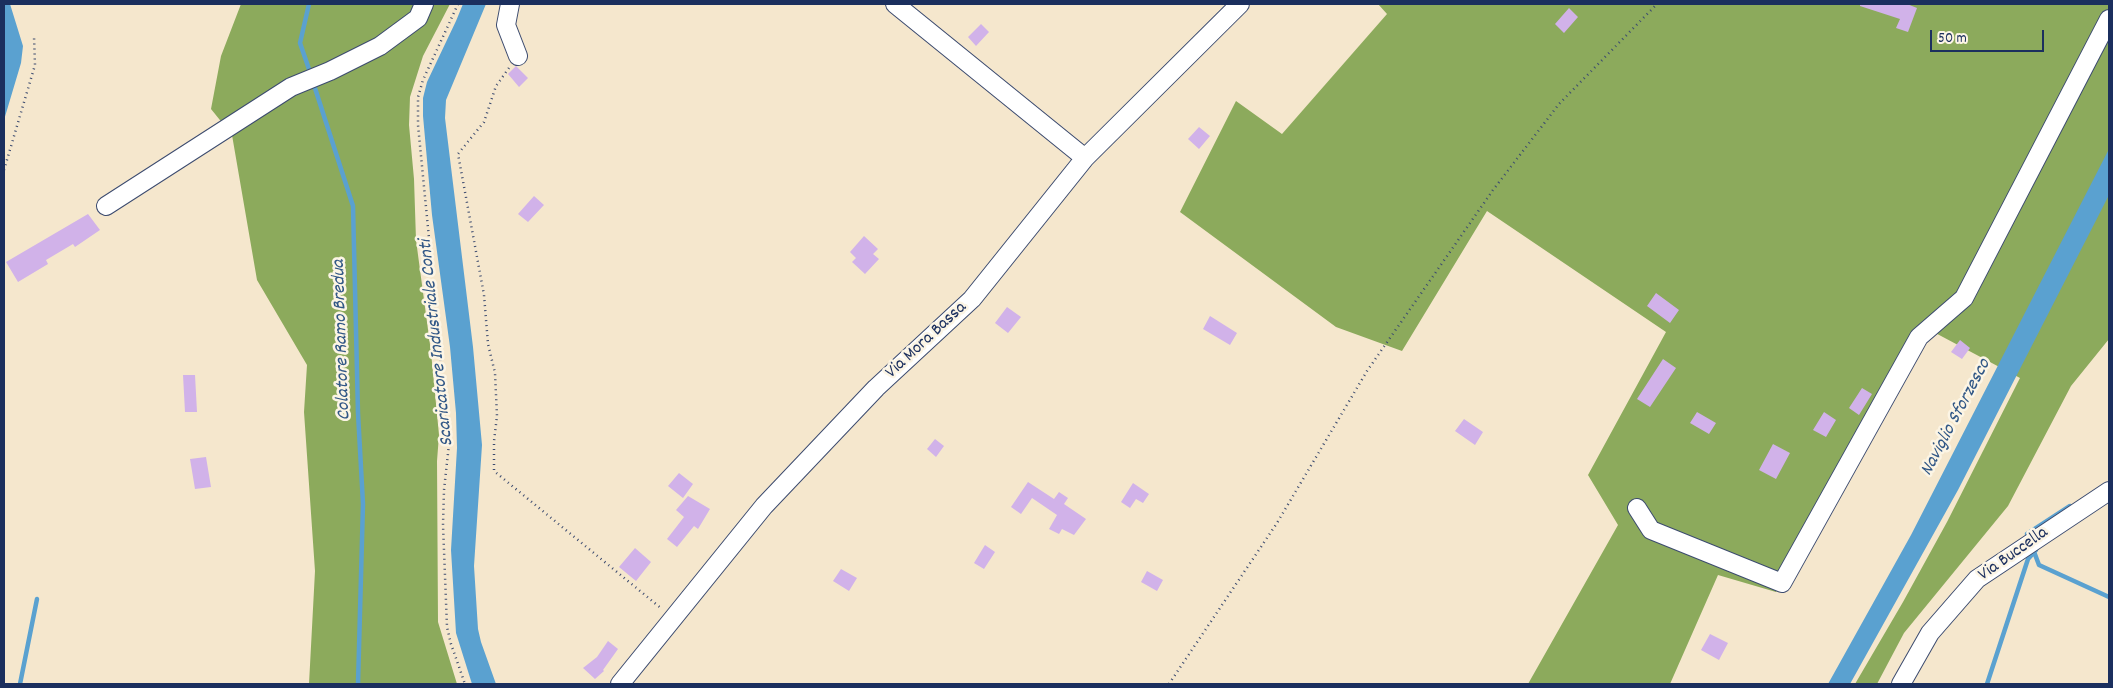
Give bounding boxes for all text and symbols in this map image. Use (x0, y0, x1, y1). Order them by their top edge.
scale bar (1933, 20, 2047, 52)
text: 50 m (1938, 28, 1967, 50)
water label: Scaricatore Industriale Conti (416, 238, 460, 448)
water label: Colatore Ramo Bredua (329, 259, 357, 421)
street label: Via Mora Bassa (882, 298, 972, 384)
water label: Naviglio Sforzesco (1917, 356, 1997, 480)
street label: Via Buccella (1975, 523, 2053, 587)

